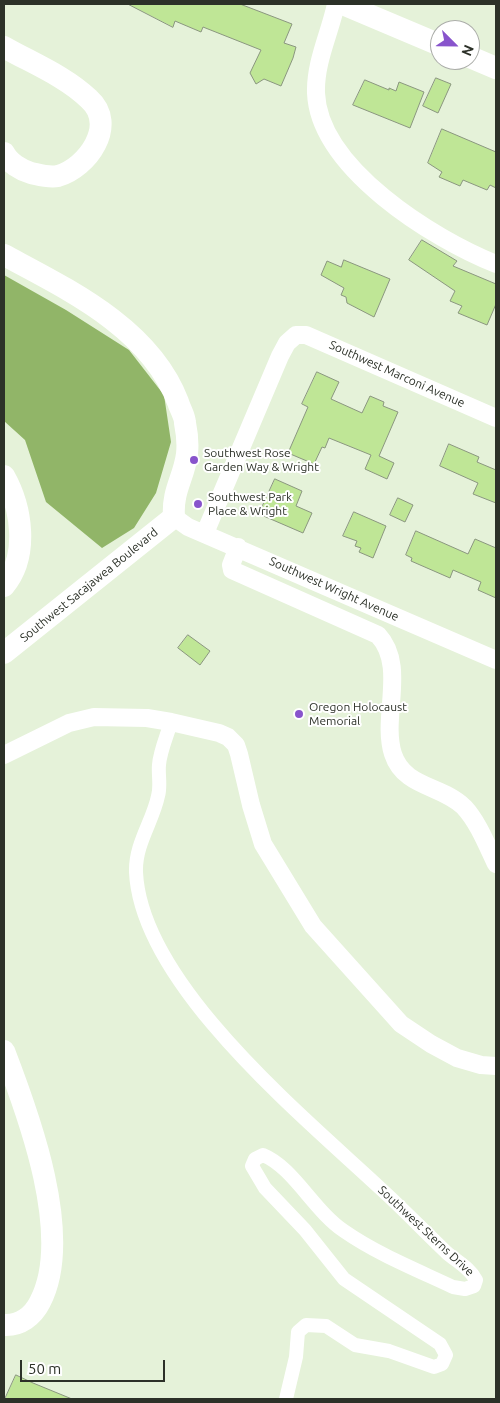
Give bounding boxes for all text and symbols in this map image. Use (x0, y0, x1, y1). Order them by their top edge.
north arrow (430, 20, 480, 70)
text: N (458, 43, 477, 58)
street label: Southwest Marconi Avenue (327, 338, 467, 410)
place label: Southwest Rose Garden Way & Wright (204, 446, 319, 474)
marker: Southwest Rose Garden Way & Wright (188, 454, 200, 466)
place label: Southwest Park Place & Wright (208, 490, 292, 518)
marker: Southwest Park Place & Wright (192, 498, 204, 510)
street label: Southwest Sacajawea Boulevard (17, 525, 161, 645)
street label: Southwest Wright Avenue (267, 554, 401, 624)
place label: Oregon Holocaust Memorial (309, 700, 407, 728)
marker: Oregon Holocaust Memorial (293, 708, 305, 720)
street label: Southwest Sterns Drive (375, 1183, 477, 1279)
scale bar (22, 1350, 168, 1382)
text: 50 m (28, 1360, 61, 1377)

